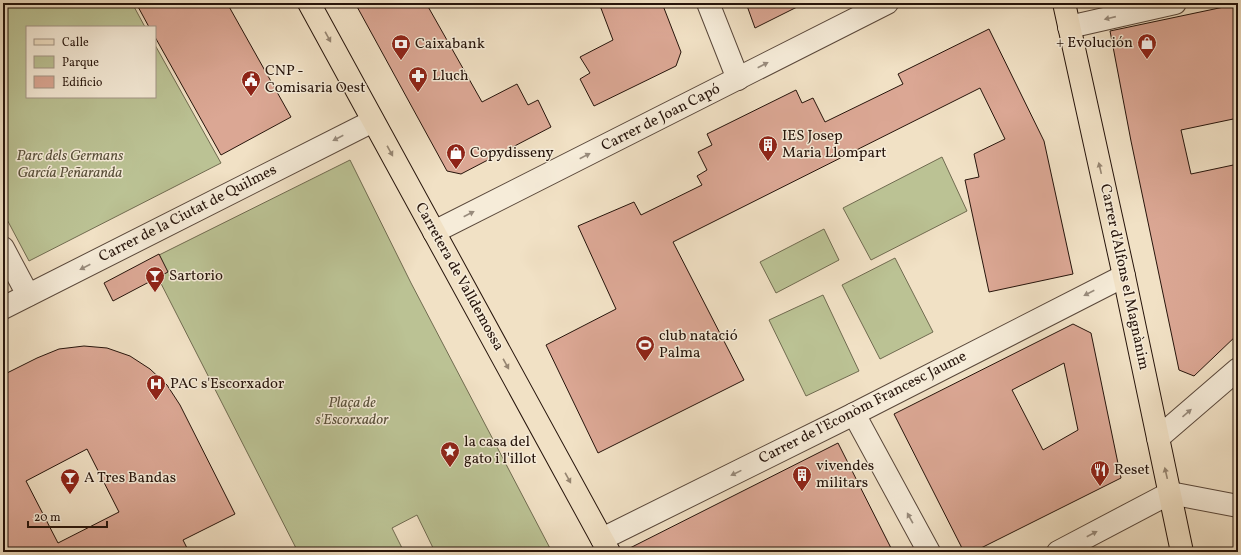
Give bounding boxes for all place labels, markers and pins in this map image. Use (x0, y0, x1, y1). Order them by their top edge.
shop icon: + Evolución (1136, 32, 1158, 60)
bank icon: Caixabank (390, 33, 412, 61)
place label: + Evolución (1056, 33, 1133, 54)
place label: Caixabank (415, 34, 485, 55)
place label: CNP - Comisaria Oest (265, 61, 366, 99)
pharmacy icon: Lluch (407, 65, 429, 93)
place label: Lluch (432, 66, 469, 87)
public building icon: CNP - Comisaria Oest (240, 69, 262, 97)
place label: IES Josep Maria Llompart (782, 126, 886, 164)
building icon: IES Josep Maria Llompart (757, 134, 779, 162)
shop icon: Copydisseny (445, 142, 467, 170)
place label: Copydisseny (470, 143, 554, 164)
bar icon: Sartorio (144, 265, 166, 293)
place label: Sartorio (169, 266, 223, 287)
place label: club natació Palma (659, 326, 738, 364)
sports icon: club natació Palma (634, 334, 656, 362)
hospital icon: PAC s'Escorxador (145, 373, 167, 401)
place label: PAC s'Escorxador (170, 374, 284, 395)
place label: la casa del gato i l'illot (464, 432, 537, 470)
place icon: la casa del gato i l'illot (439, 440, 461, 468)
place label: vivendes militars (816, 456, 874, 494)
restaurant icon: Reset (1089, 459, 1111, 487)
place label: Reset (1114, 460, 1150, 481)
building icon: vivendes militars (791, 464, 813, 492)
bar icon: A Tres Bandas (59, 467, 81, 495)
place label: A Tres Bandas (84, 468, 176, 489)

